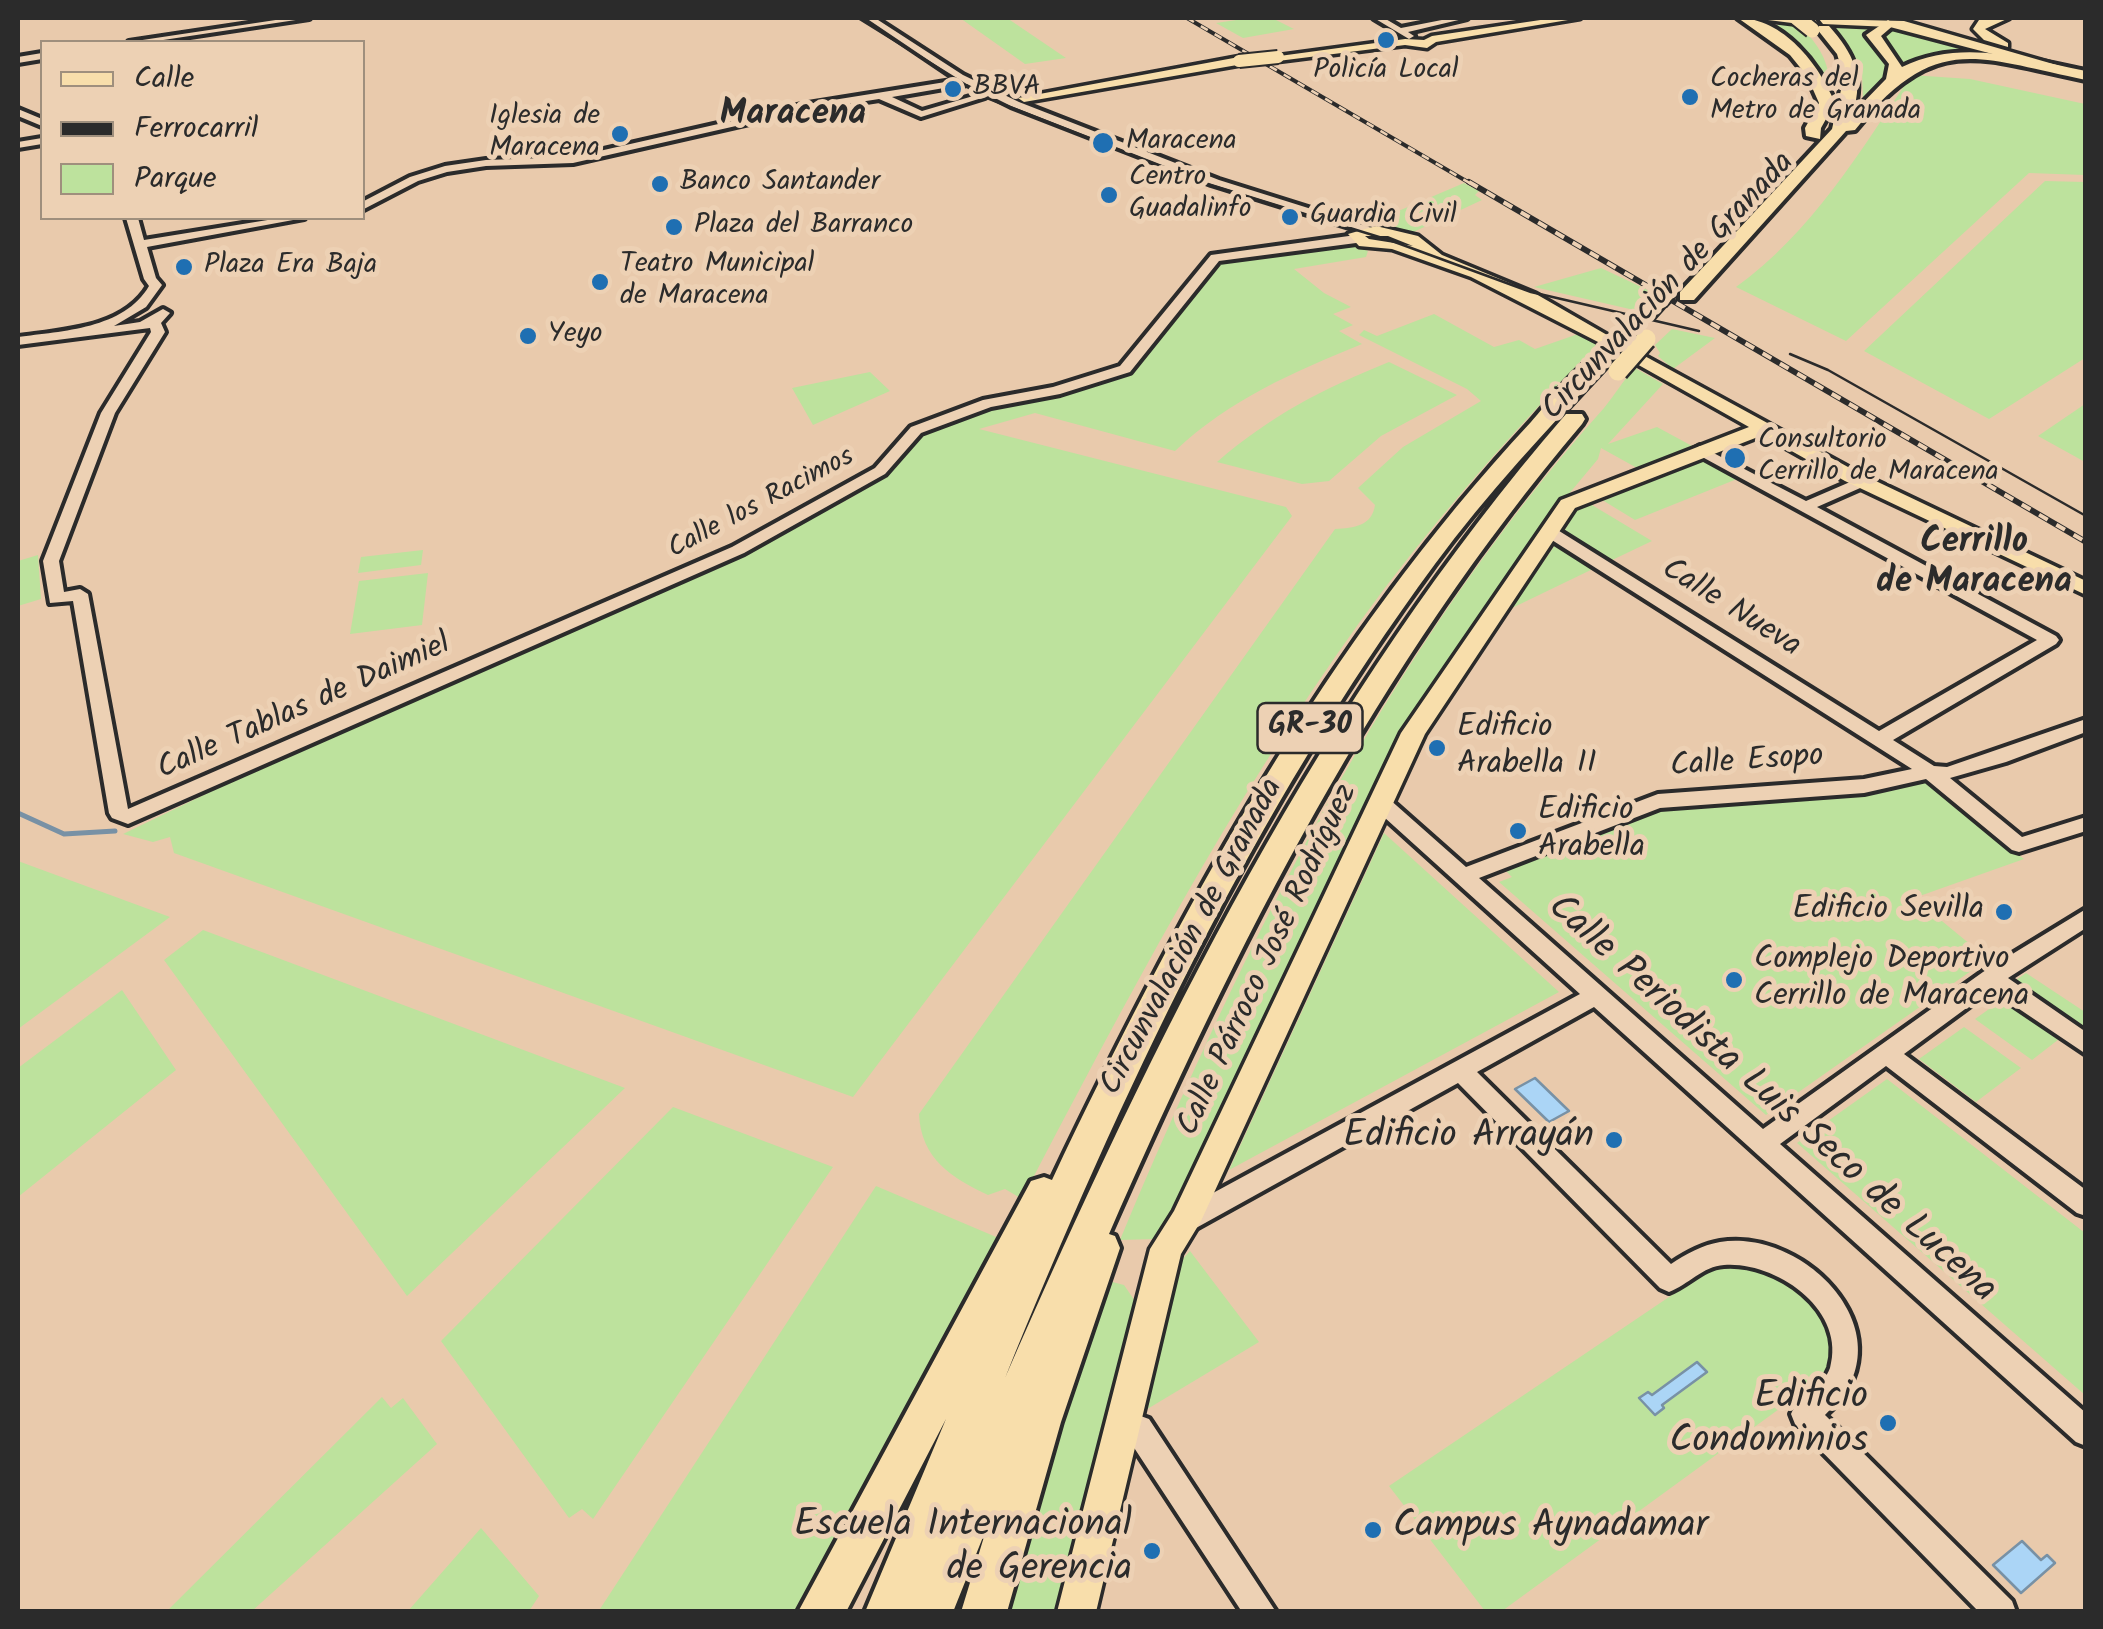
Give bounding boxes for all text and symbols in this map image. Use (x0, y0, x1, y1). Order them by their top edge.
marker: Policía Local (1375, 29, 1397, 51)
legend (40, 40, 365, 220)
text: Calle (134, 55, 194, 103)
place label: Policía Local (1313, 55, 1459, 89)
place label: Cocheras del Metro de Granada (1710, 64, 1921, 130)
place label: BBVA (973, 72, 1041, 106)
marker: BBVA (942, 78, 964, 100)
marker: Cocheras del Metro de Granada (1679, 86, 1701, 108)
district label: Maracena (720, 96, 866, 138)
place label: Iglesia de Maracena (489, 101, 600, 167)
text: Ferrocarril (134, 105, 258, 153)
marker: Iglesia de Maracena (609, 123, 631, 145)
place label: Maracena (1126, 126, 1237, 160)
marker: Maracena (1090, 130, 1116, 156)
street label: Circunvalación de Granada (1536, 146, 1804, 430)
text: Parque (134, 155, 216, 203)
place label: Centro Guadalinfo (1129, 162, 1251, 228)
place label: Banco Santander (680, 167, 880, 201)
marker: Banco Santander (649, 173, 671, 195)
marker: Centro Guadalinfo (1098, 184, 1120, 206)
place label: Guardia Civil (1310, 200, 1457, 234)
marker: Guardia Civil (1279, 206, 1301, 228)
place label: Plaza del Barranco (694, 210, 913, 244)
marker: Plaza del Barranco (663, 216, 685, 238)
place label: Teatro Municipal de Maracena (620, 249, 814, 315)
place label: Plaza Era Baja (204, 250, 377, 284)
marker: Plaza Era Baja (173, 256, 195, 278)
marker: Teatro Municipal de Maracena (589, 271, 611, 293)
place label: Yeyo (548, 319, 603, 353)
marker: Yeyo (517, 325, 539, 347)
place label: Consultorio Cerrillo de Maracena (1758, 425, 1999, 491)
street label: Calle los Racimos (663, 442, 861, 568)
marker: Consultorio Cerrillo de Maracena (1722, 445, 1748, 471)
district label: Cerrillo de Maracena (1876, 524, 2072, 606)
street label: Calle Nueva (1653, 552, 1807, 668)
street label: Calle Tablas de Daimiel (152, 627, 458, 791)
road number: GR-30 (1258, 703, 1362, 753)
place label: Edificio Arabella II (1457, 711, 1597, 786)
marker: Edificio Arabella II (1426, 737, 1448, 759)
street label: Calle Esopo (1669, 739, 1825, 789)
street label: Circunvalación de Granada (1094, 773, 1294, 1103)
street label: Calle Párroco José Rodríguez (1172, 779, 1368, 1143)
place label: Edificio Arabella (1538, 794, 1645, 869)
marker: Edificio Arabella (1507, 820, 1529, 842)
street label: Calle Periodista Luis Seco de Lucena (1536, 887, 2004, 1315)
place label: Edificio Sevilla (1792, 893, 1984, 931)
marker: Edificio Sevilla (1993, 901, 2015, 923)
place label: Complejo Deportivo Cerrillo de Maracena (1754, 943, 2029, 1018)
marker: Complejo Deportivo Cerrillo de Maracena (1723, 969, 1745, 991)
place label: Edificio Arrayán (1343, 1117, 1594, 1163)
marker: Edificio Arrayán (1603, 1129, 1625, 1151)
place label: Edificio Condominios (1670, 1378, 1868, 1468)
marker: Edificio Condominios (1877, 1412, 1899, 1434)
place label: Escuela Internacional de Gerencia (794, 1506, 1132, 1596)
place label: Campus Aynadamar (1393, 1507, 1708, 1553)
marker: Campus Aynadamar (1362, 1519, 1384, 1541)
marker: Escuela Internacional de Gerencia (1141, 1540, 1163, 1562)

